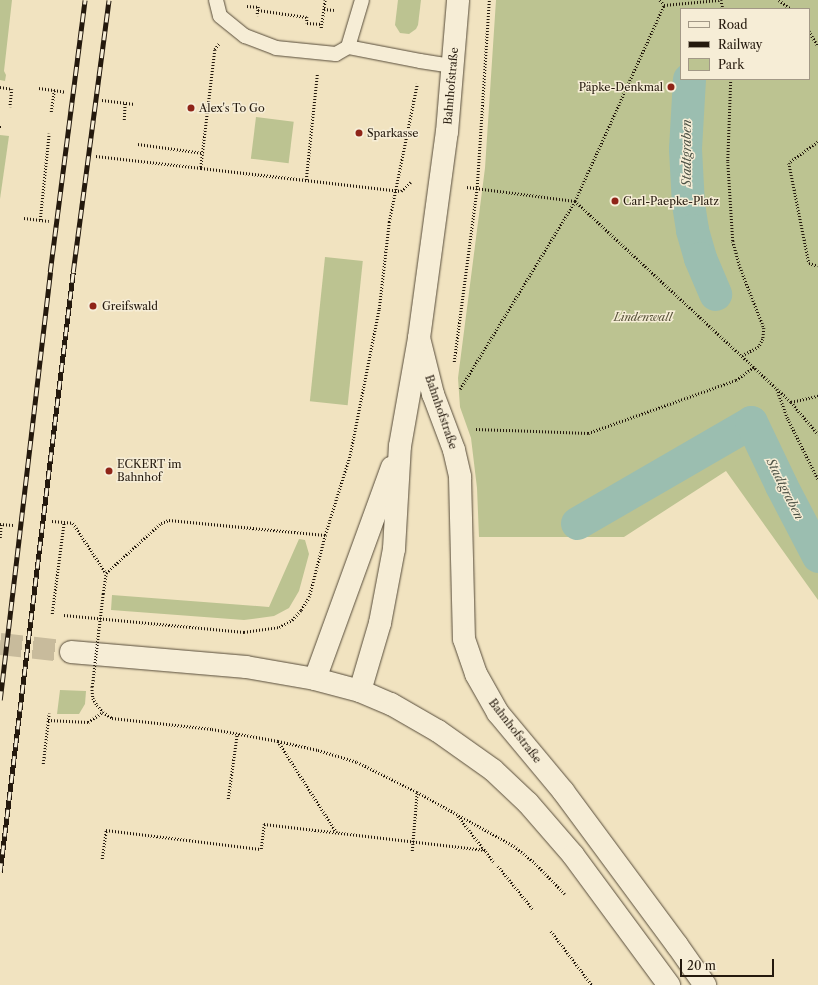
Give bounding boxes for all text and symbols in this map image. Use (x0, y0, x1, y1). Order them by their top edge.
legend (680, 8, 810, 80)
text: Road (718, 17, 748, 32)
text: Railway (718, 37, 763, 52)
street label: Bahnhofstraße (441, 47, 461, 125)
text: Park (718, 57, 744, 72)
place label: Päpke-Denkmal (579, 80, 663, 94)
marker: Päpke-Denkmal (666, 82, 676, 92)
place label: Alex's To Go (199, 101, 265, 115)
marker: Alex's To Go (186, 103, 196, 113)
water label: Stadtgraben (680, 120, 694, 186)
place label: Sparkasse (367, 126, 418, 140)
marker: Sparkasse (354, 128, 364, 138)
place label: Carl-Paepke-Platz (623, 194, 719, 208)
marker: Carl-Paepke-Platz (610, 196, 620, 206)
place label: Greifswald (102, 299, 158, 313)
marker: Greifswald (87, 300, 99, 312)
park label: Lindenwall (614, 310, 672, 324)
street label: Bahnhofstraße (422, 373, 460, 451)
water label: Stadtgraben (763, 456, 807, 522)
place label: ECKERT im Bahnhof (117, 458, 182, 484)
marker: ECKERT im Bahnhof (104, 466, 114, 476)
street label: Bahnhofstraße (486, 696, 544, 766)
scale bar (682, 951, 776, 977)
text: 20 m (687, 958, 716, 973)

